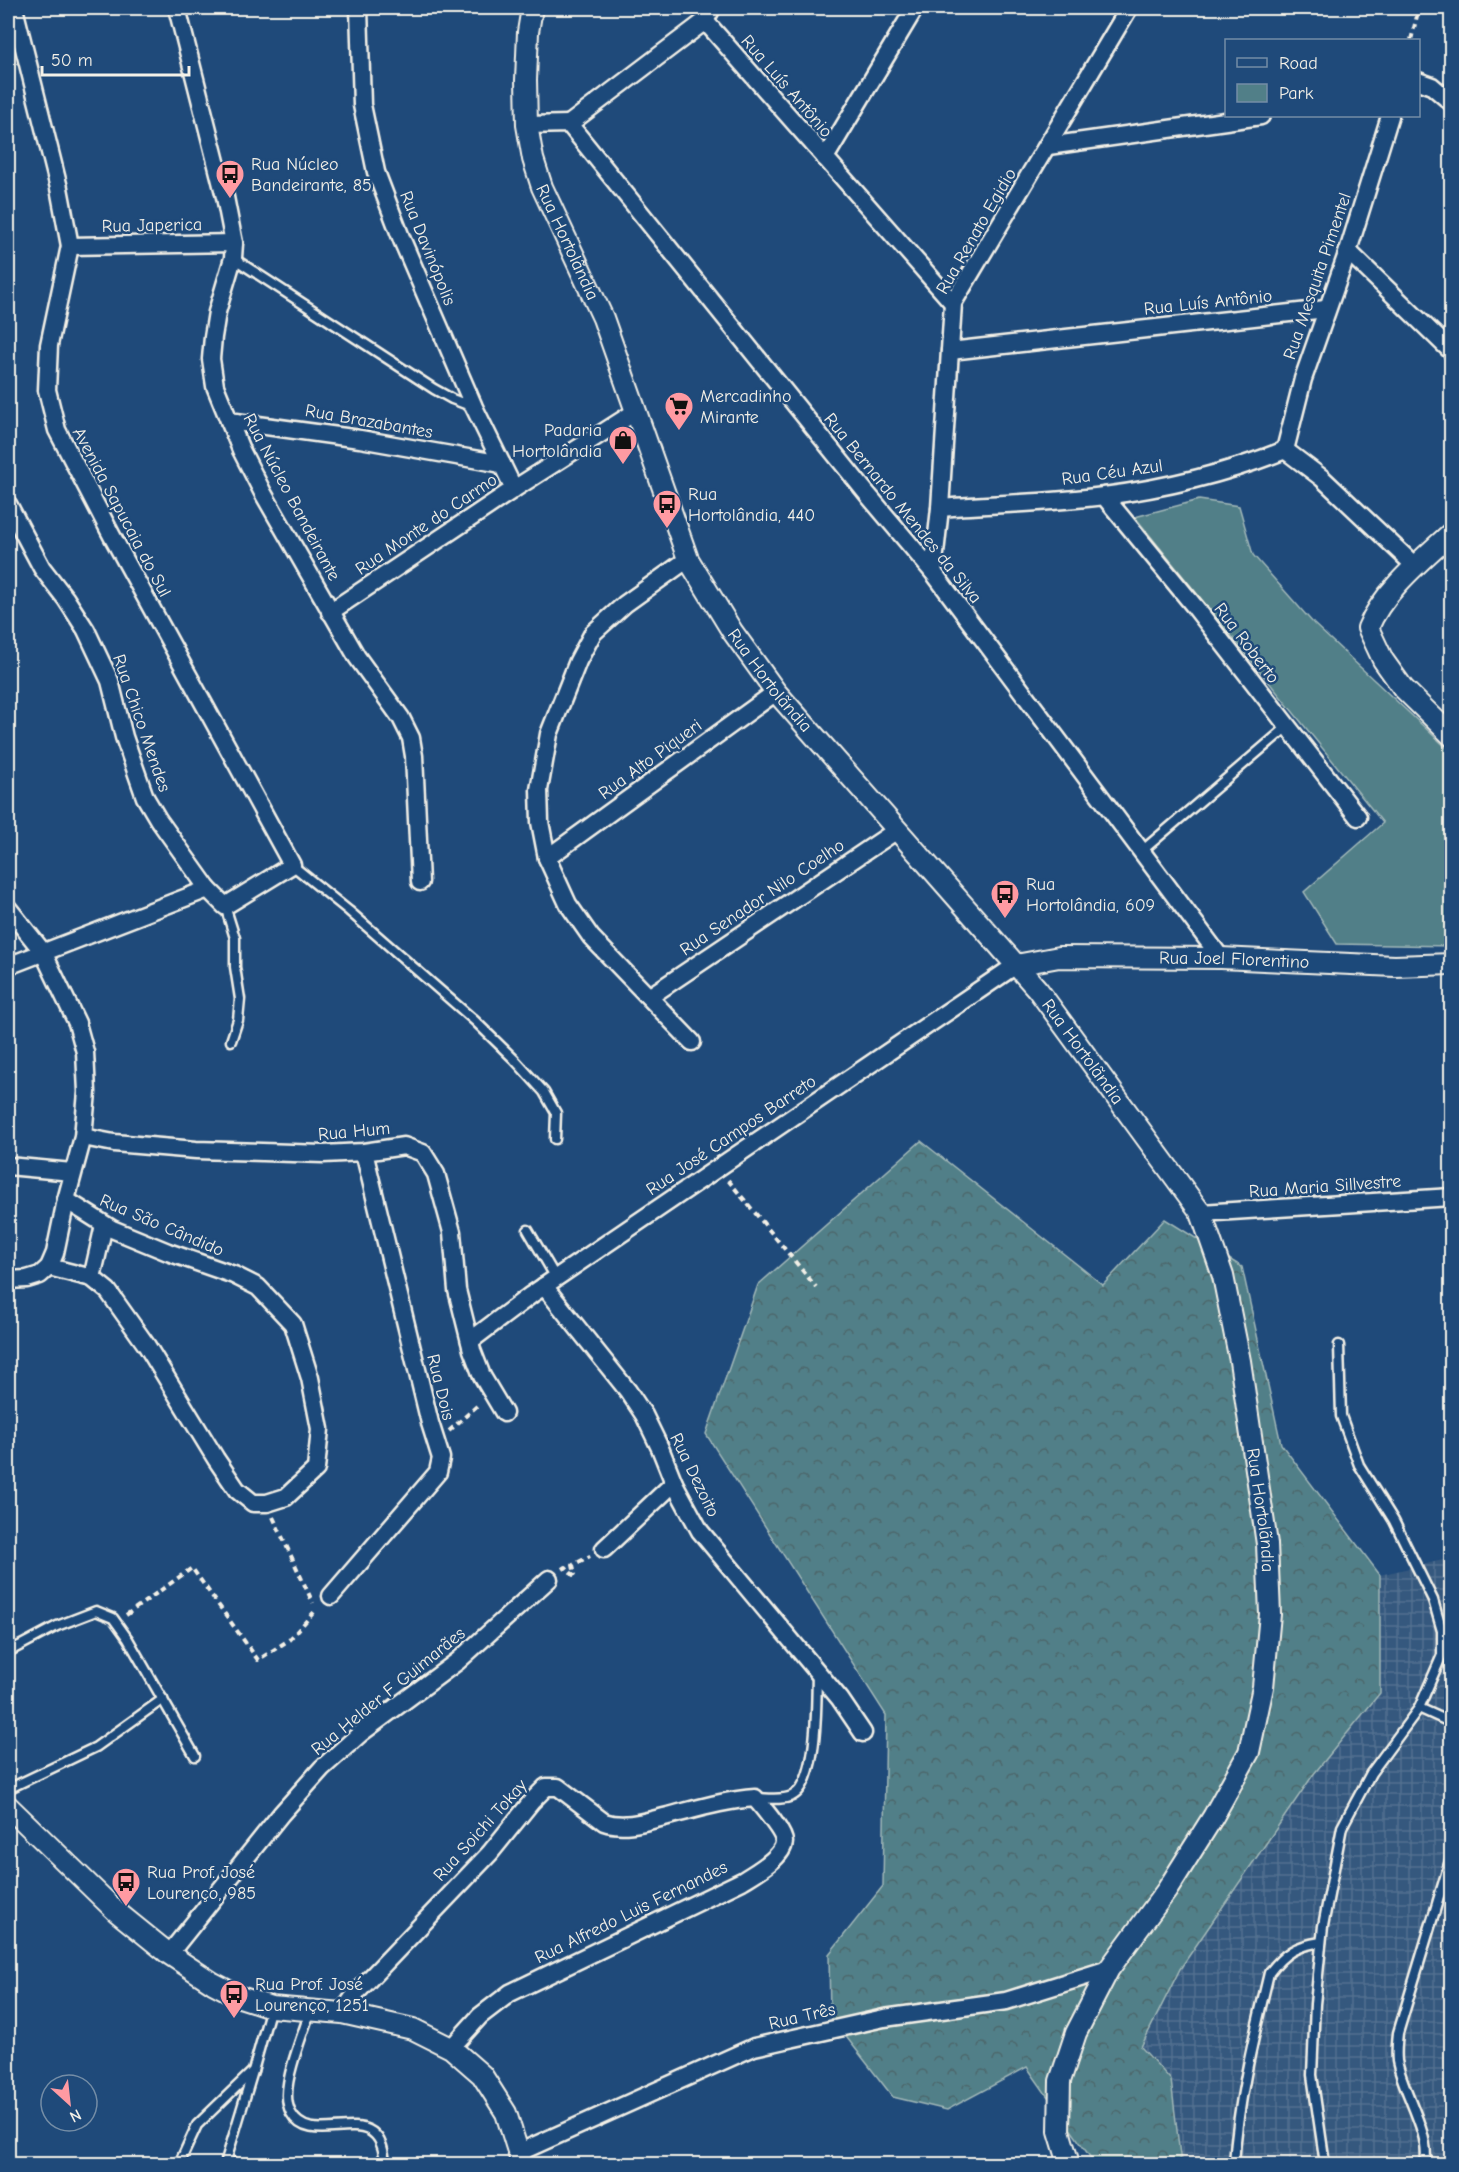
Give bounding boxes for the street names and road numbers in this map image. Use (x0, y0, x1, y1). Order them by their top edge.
street label: Rua Luís Antônio (736, 31, 837, 142)
street label: Rua Renato Egidio (932, 165, 1021, 298)
street label: Rua Hortolãndia (531, 181, 603, 303)
street label: Rua Davinópolis (395, 188, 460, 308)
street label: Rua Mesquita Pimentel (1279, 190, 1356, 362)
street label: Rua Japerica (102, 214, 202, 237)
street label: Rua Luís Antônio (1143, 285, 1273, 320)
street label: Rua Brazabantes (303, 400, 434, 443)
street label: Rua Bernardo Mendes da Silva (819, 409, 986, 608)
street label: Rua Núcleo Bandeirante (239, 410, 345, 584)
street label: Avenida Sapucaia do Sul (68, 424, 175, 601)
street label: Rua Céu Azul (1060, 455, 1164, 490)
street label: Rua Monte do Carmo (351, 469, 501, 580)
street label: Rua Roberto (1210, 599, 1284, 688)
street label: Rua Hortolãndia (723, 625, 816, 737)
street label: Rua Chico Mendes (108, 652, 175, 795)
street label: Rua Alto Piqueri (594, 715, 706, 804)
street label: Rua Senador Nilo Coelho (676, 835, 848, 960)
street label: Rua Joel Florentino (1159, 948, 1310, 973)
street label: Rua Hortolãndia (1037, 995, 1128, 1109)
street label: Rua José Campos Barreto (642, 1071, 820, 1200)
street label: Rua Hum (317, 1118, 391, 1145)
street label: Rua Maria Sillvestre (1248, 1171, 1402, 1202)
street label: Rua São Cândido (97, 1190, 227, 1261)
street label: Rua Dois (422, 1352, 459, 1422)
street label: Rua Dezoito (665, 1430, 724, 1521)
street label: Rua Hortolãndia (1242, 1447, 1278, 1573)
street label: Rua Helder F Guimarães (307, 1623, 470, 1760)
street label: Rua Soichi Tokay (429, 1774, 532, 1886)
street label: Rua Alfredo Luis Fernandes (531, 1857, 731, 1968)
street label: Rua Três (767, 1999, 837, 2034)

